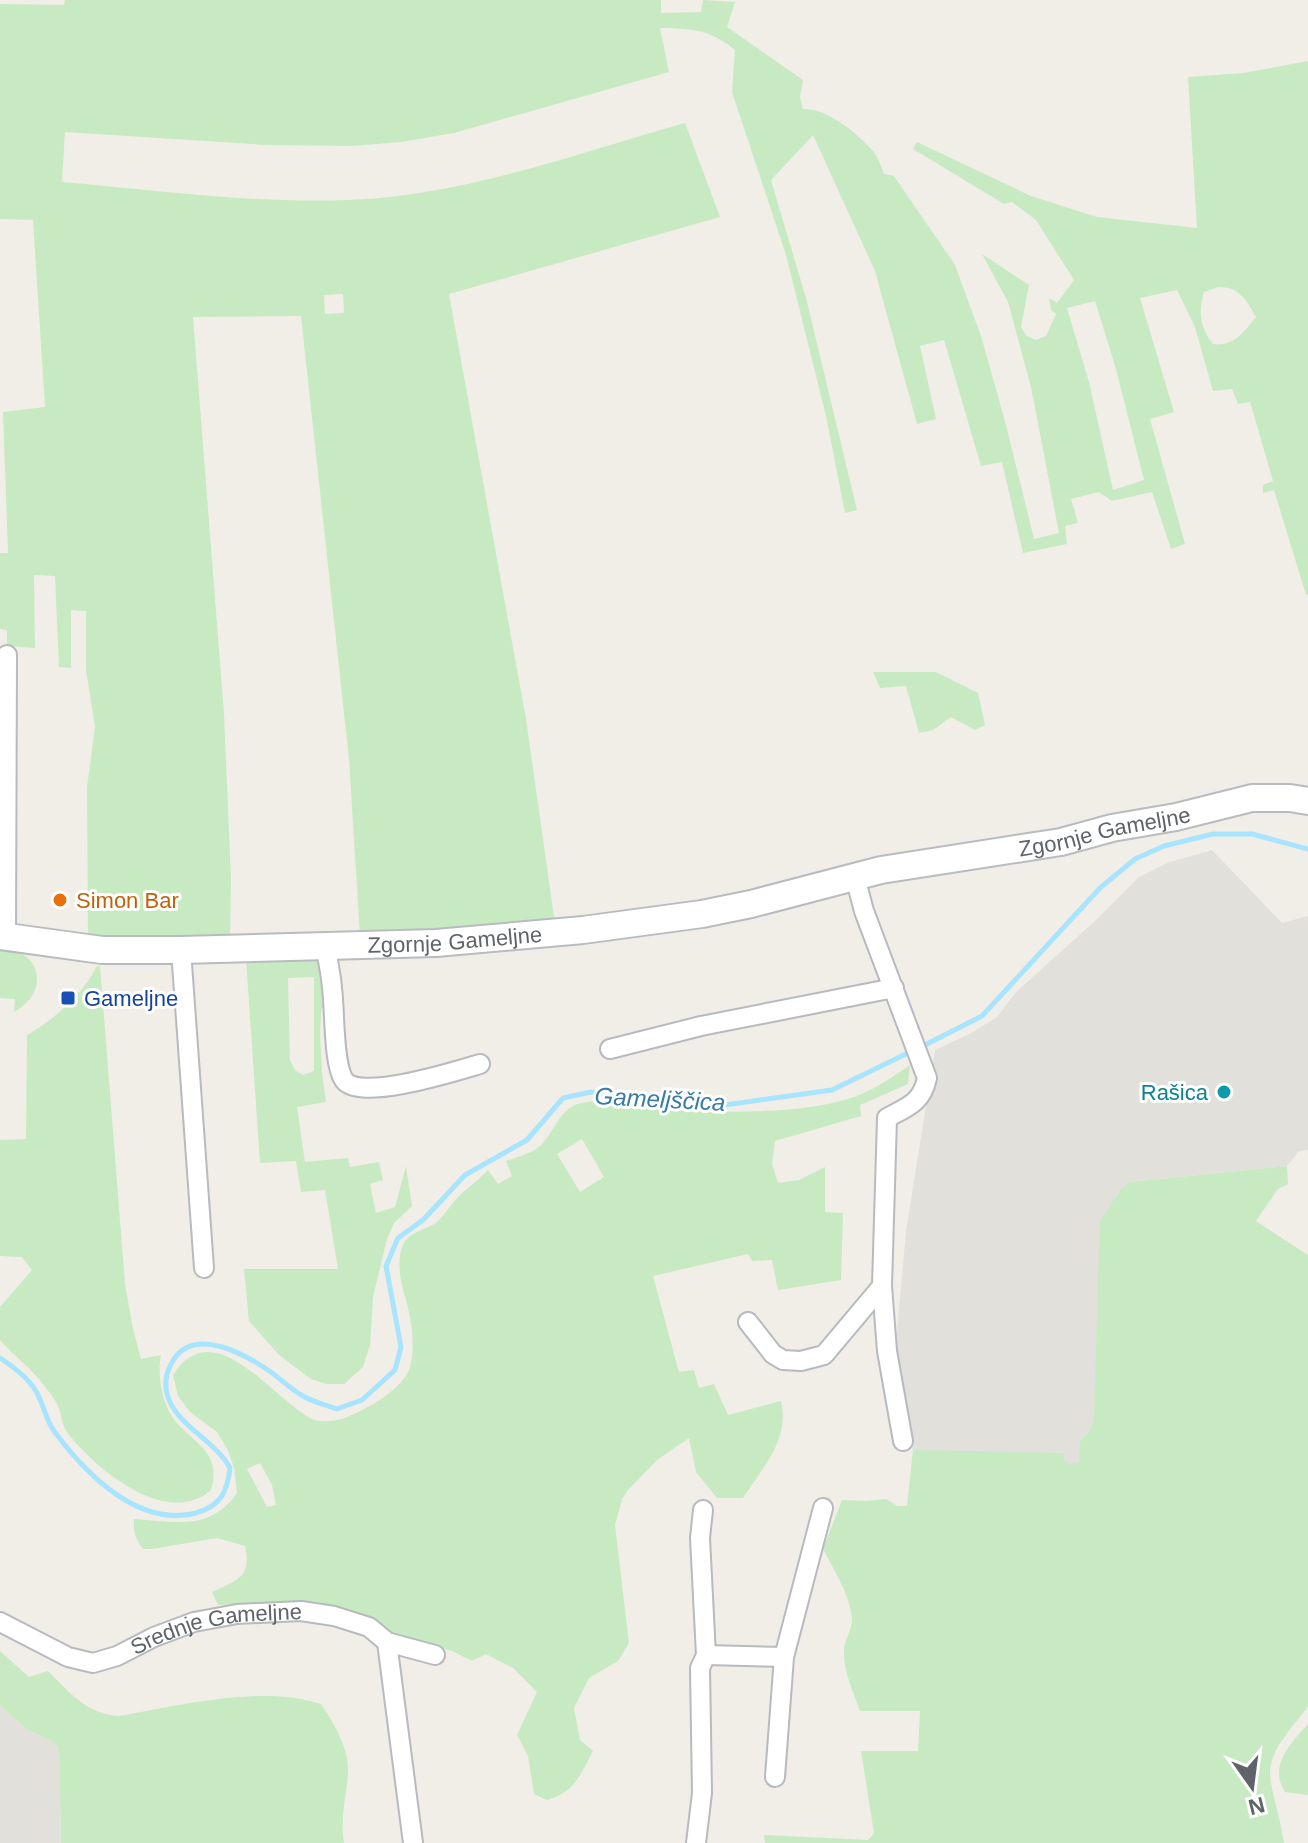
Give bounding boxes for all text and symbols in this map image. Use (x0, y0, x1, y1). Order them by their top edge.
street label: Zgornje Gameljne (1017, 801, 1193, 861)
place label: Simon Bar (76, 888, 179, 913)
marker: Simon Bar (51, 891, 69, 909)
street label: Zgornje Gameljne (367, 921, 543, 957)
place label: Gameljne (84, 986, 178, 1011)
marker: Gameljne (59, 989, 77, 1007)
place label: Rašica (1141, 1080, 1209, 1105)
water label: Gameljščica (594, 1082, 726, 1116)
marker: Rašica (1215, 1083, 1233, 1101)
street label: Srednje Gameljne (126, 1598, 302, 1660)
north arrow (1212, 1747, 1292, 1827)
text: N (1246, 1792, 1267, 1820)

